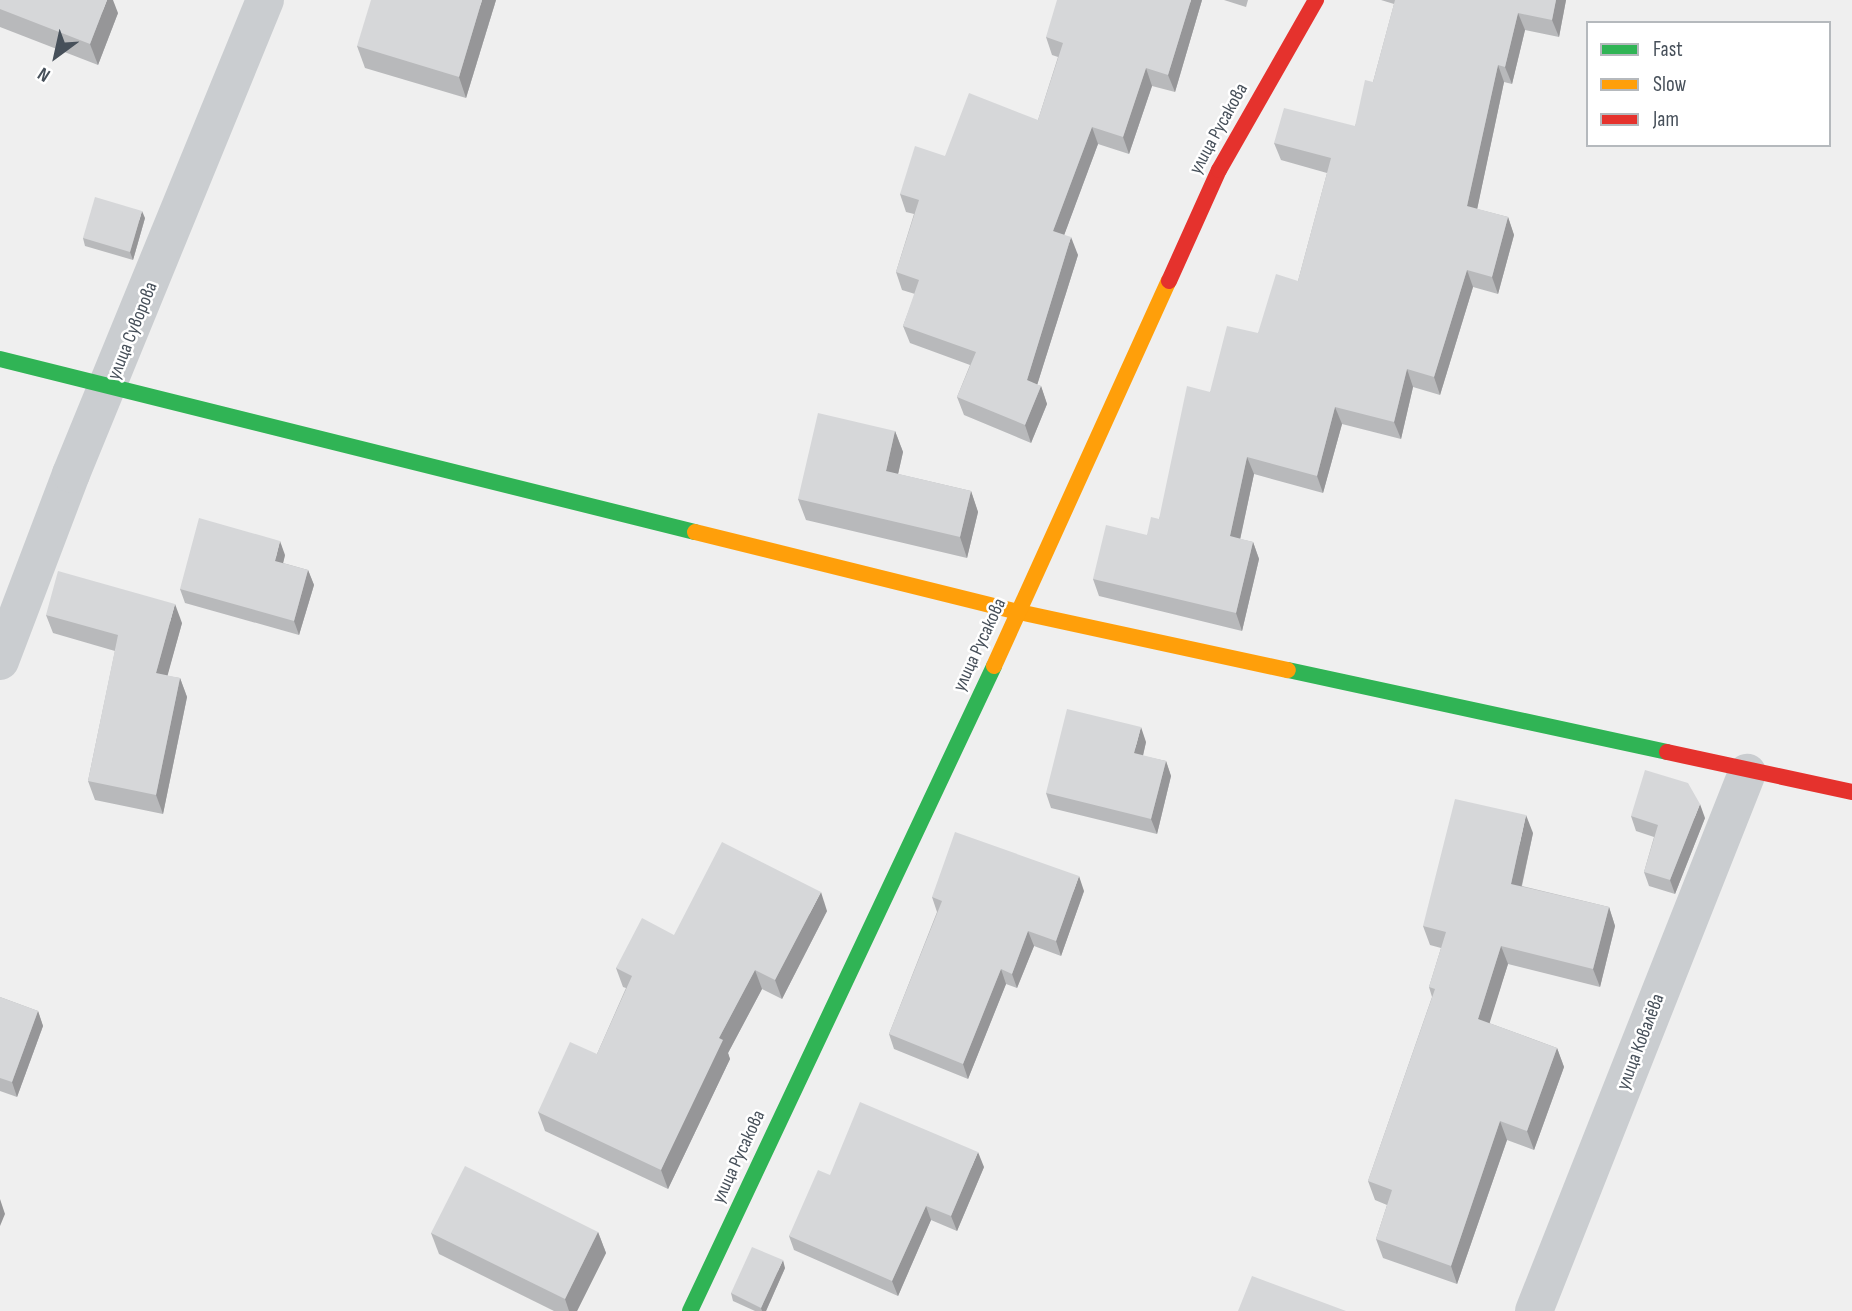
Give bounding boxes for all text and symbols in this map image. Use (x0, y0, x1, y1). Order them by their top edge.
north arrow (21, 21, 91, 91)
legend (1586, 21, 1831, 147)
text: Fast (1653, 37, 1683, 62)
text: N (34, 62, 55, 86)
text: Slow (1653, 72, 1686, 97)
street label: улица Русакова (1185, 80, 1253, 178)
text: Jam (1653, 107, 1679, 132)
street label: улица Суворова (103, 279, 163, 383)
street label: улица Русакова (949, 595, 1011, 695)
street label: улица Ковалёва (1612, 991, 1670, 1093)
street label: улица Русакова (708, 1107, 770, 1207)

